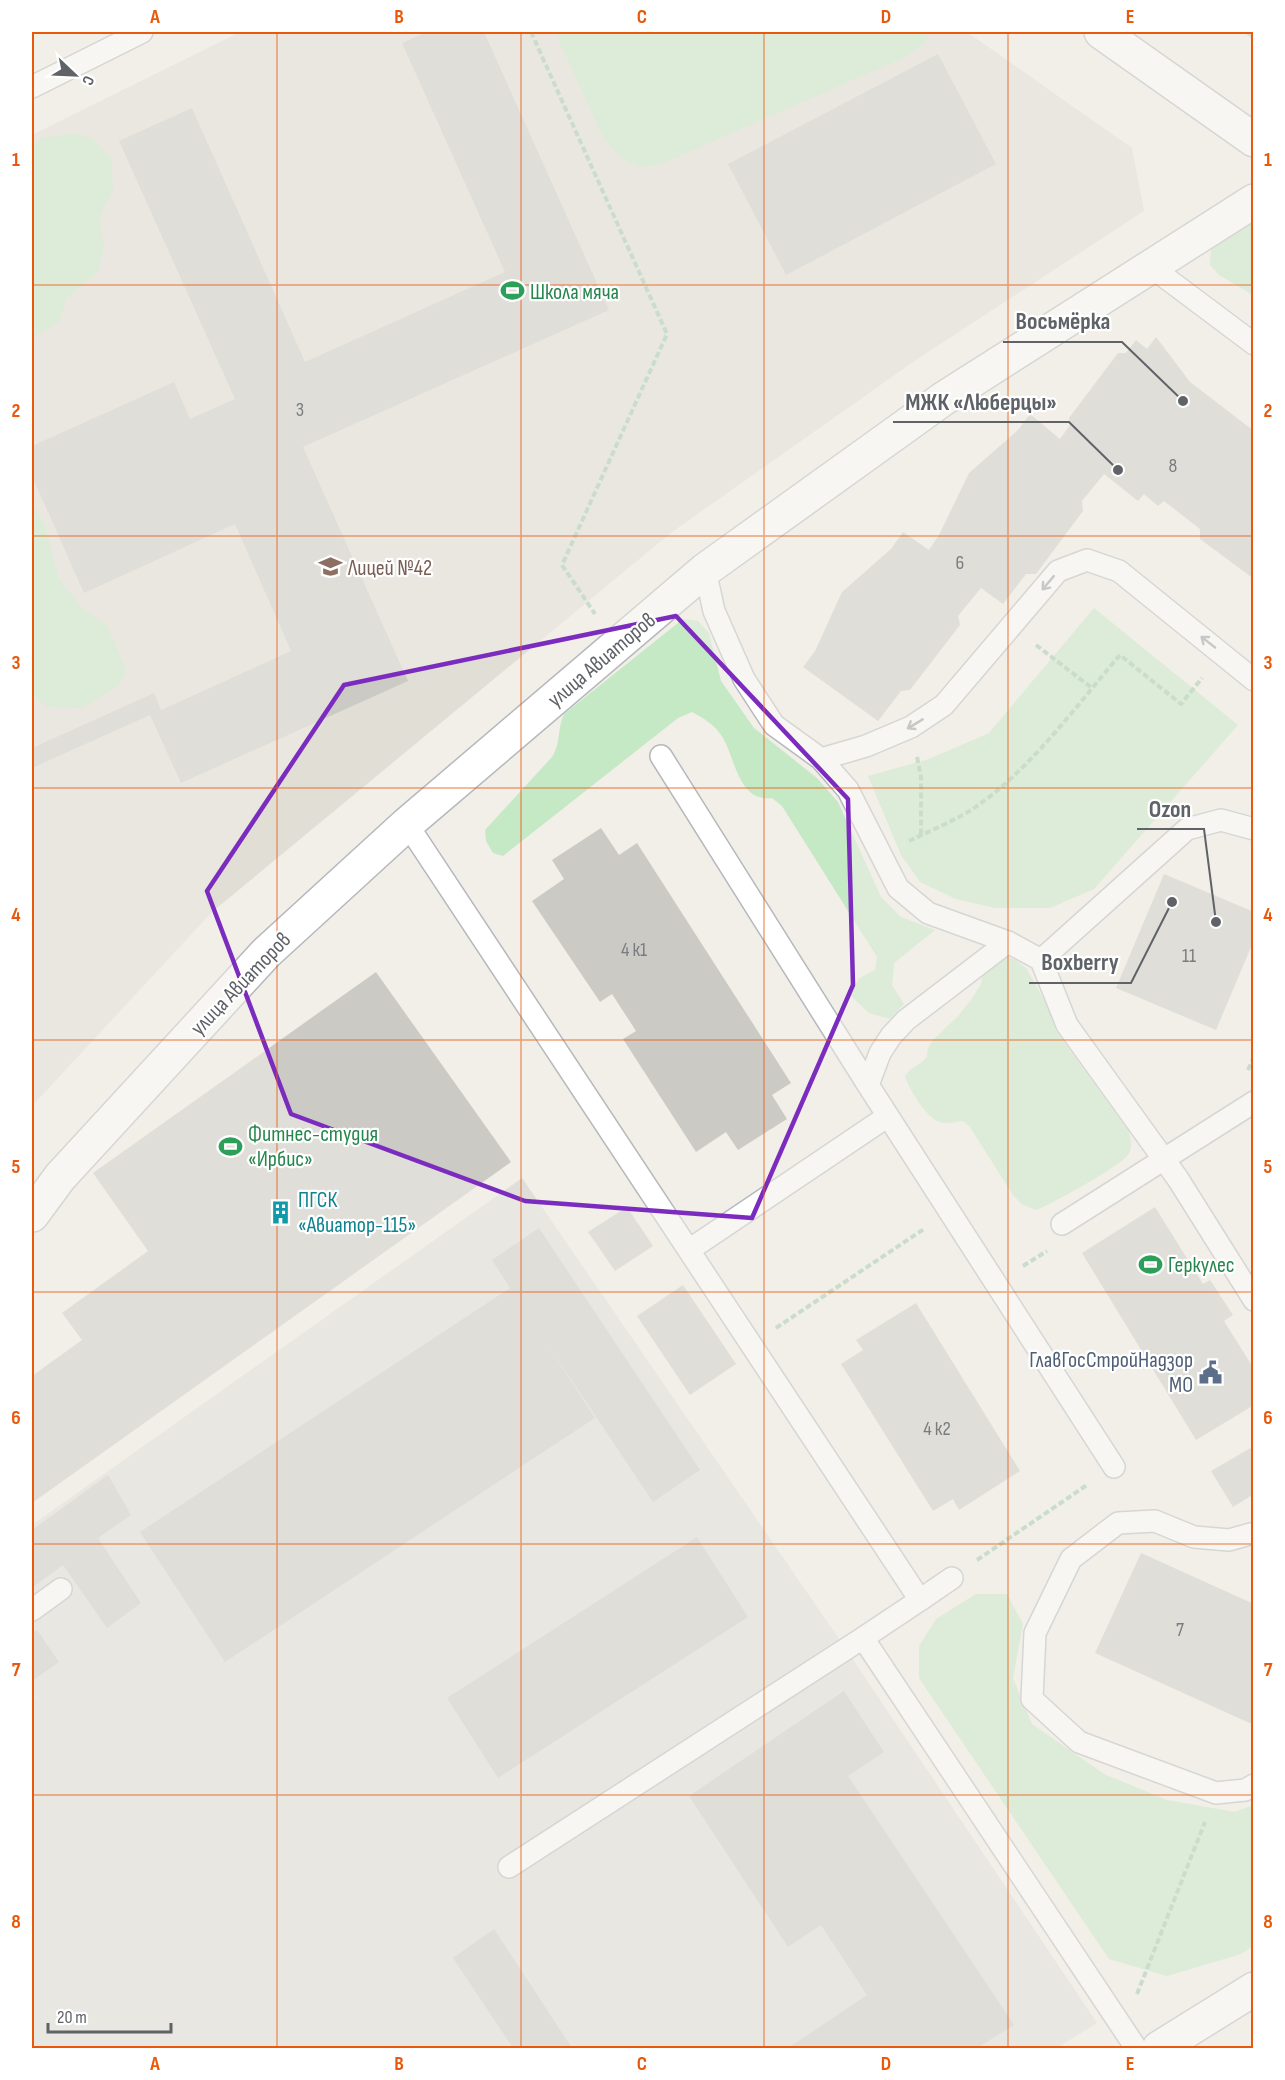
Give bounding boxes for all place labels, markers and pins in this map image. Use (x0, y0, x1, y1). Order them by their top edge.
sports icon: Школа мяча (499, 278, 525, 304)
place label: Школа мяча (530, 279, 619, 306)
callout: Восьмёрка (1003, 300, 1122, 342)
callout: МЖК «Люберцы» (893, 380, 1069, 422)
school or university icon: Лицей №42 (317, 554, 343, 580)
place label: Лицей №42 (347, 555, 432, 582)
callout: Ozon (1137, 787, 1204, 829)
callout: Boxberry (1029, 941, 1131, 983)
place label: Фитнес-студия «Ирбис» (248, 1121, 378, 1173)
sports icon: Фитнес-студия «Ирбис» (217, 1133, 243, 1159)
place label: ПГСК «Авиатор-115» (298, 1187, 416, 1239)
building icon: ПГСК «Авиатор-115» (267, 1199, 293, 1225)
sports icon: Геркулес (1137, 1251, 1163, 1277)
place label: Геркулес (1168, 1252, 1235, 1279)
place label: ГлавГосСтройНадзор МО (1029, 1347, 1193, 1399)
public building icon: ГлавГосСтройНадзор МО (1198, 1359, 1224, 1385)

